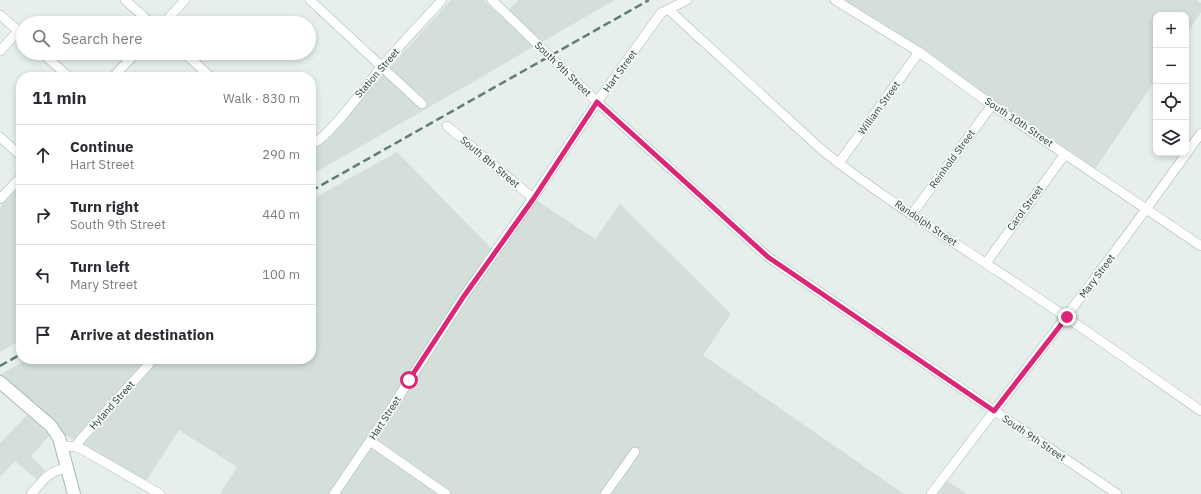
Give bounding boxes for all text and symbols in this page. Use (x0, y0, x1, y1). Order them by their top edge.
map controls (1153, 12, 1189, 156)
button: + (1153, 12, 1189, 48)
search box (16, 16, 316, 60)
icon: search (30, 27, 52, 49)
text: Search here (62, 29, 142, 48)
street label: South 9th Street (532, 39, 594, 100)
street label: Station Street (352, 45, 402, 101)
street label: Hart Street (600, 47, 640, 95)
button: − (1153, 48, 1189, 84)
street label: William Street (855, 78, 903, 137)
button: locate (1153, 84, 1189, 120)
text: 11 min (32, 87, 87, 109)
text: Walk · 830 m (223, 90, 300, 107)
street label: South 10th Street (982, 94, 1056, 150)
button: layers (1153, 120, 1189, 156)
street label: Reinhold Street (926, 127, 978, 191)
street label: South 8th Street (458, 133, 523, 191)
text: Continue (70, 137, 134, 156)
icon: ahead (32, 144, 54, 166)
text: 290 m (262, 146, 300, 163)
text: Hart Street (70, 156, 134, 173)
street label: Carol Street (1004, 182, 1046, 233)
text: Turn right (70, 197, 139, 216)
street label: Randolph Street (892, 197, 960, 249)
icon: right (32, 204, 54, 226)
text: 440 m (262, 206, 300, 223)
text: South 9th Street (70, 216, 166, 233)
street label: Mary Street (1076, 251, 1118, 301)
text: Turn left (70, 257, 130, 276)
icon: left (32, 264, 54, 286)
text: 100 m (262, 266, 300, 283)
text: Mary Street (70, 276, 138, 293)
route end (1058, 308, 1076, 326)
icon: arrive (32, 324, 54, 346)
text: Arrive at destination (70, 325, 214, 344)
route start (400, 371, 418, 389)
street label: Hyland Street (87, 377, 138, 432)
street label: Hart Street (366, 393, 404, 442)
street label: South 9th Street (1000, 412, 1069, 464)

